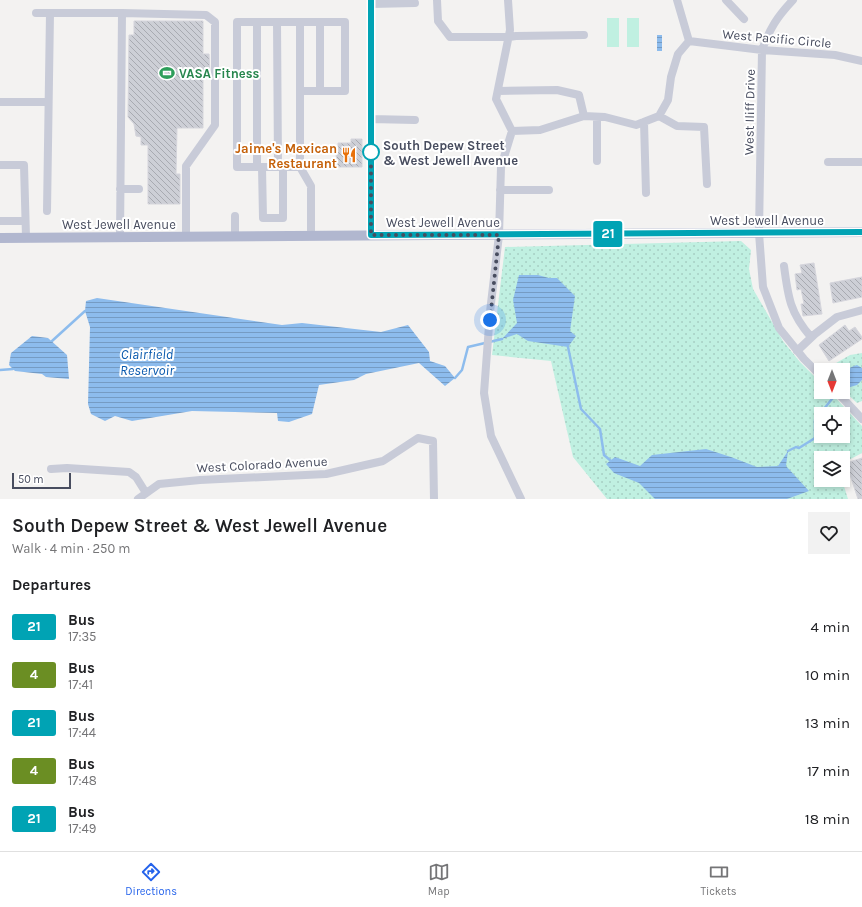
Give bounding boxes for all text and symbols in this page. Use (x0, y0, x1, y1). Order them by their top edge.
street label: West Pacific Circle (722, 26, 832, 51)
sports icon: VASA Fitness (158, 64, 176, 82)
place label: VASA Fitness (179, 66, 259, 81)
street label: West Iliff Drive (741, 68, 758, 155)
place label: South Depew Street & West Jewell Avenue (383, 138, 518, 168)
place label: Jaime's Mexican Restaurant (235, 141, 337, 171)
marker: South Depew Street & West Jewell Avenue (362, 143, 380, 161)
restaurant icon: Jaime's Mexican Restaurant (340, 146, 358, 164)
street label: West Jewell Avenue (710, 213, 824, 228)
street label: West Jewell Avenue (386, 215, 500, 230)
street label: West Jewell Avenue (62, 217, 176, 232)
line badge: 21 (590, 221, 626, 247)
text: 21 (601, 225, 615, 242)
your location (480, 310, 500, 330)
water label: Clairfield Reservoir (120, 346, 175, 379)
north arrow (814, 363, 850, 399)
map controls (814, 363, 850, 487)
button: locate (814, 407, 850, 443)
button: layers (814, 451, 850, 487)
street label: West Colorado Avenue (196, 454, 328, 475)
scale bar (12, 471, 71, 490)
text: 50 m (18, 473, 44, 486)
button: heart (808, 512, 850, 554)
text: South Depew Street & West Jewell Avenue (12, 515, 387, 537)
text: Walk · 4 min · 250 m (12, 541, 130, 556)
text: Departures (12, 576, 91, 594)
text: Bus (68, 611, 95, 629)
text: 21 (27, 618, 41, 635)
text: 4 min (811, 618, 850, 636)
text: 17:35 (68, 629, 96, 644)
text: Bus (68, 659, 95, 677)
text: 4 (30, 666, 38, 683)
text: 10 min (805, 666, 850, 684)
text: 17:41 (68, 677, 93, 692)
text: Bus (68, 707, 95, 725)
text: 21 (27, 714, 41, 731)
text: 13 min (805, 714, 850, 732)
text: 17:44 (68, 725, 96, 740)
text: Bus (68, 755, 95, 773)
text: 4 (30, 762, 38, 779)
text: 17 min (807, 762, 850, 780)
text: 17:48 (68, 773, 97, 788)
text: Bus (68, 803, 95, 821)
text: 21 (27, 810, 41, 827)
text: 18 min (805, 810, 850, 828)
text: 17:49 (68, 821, 96, 836)
tab: Directions (125, 861, 177, 898)
tab: Map (428, 861, 450, 898)
tab: Tickets (700, 861, 737, 898)

